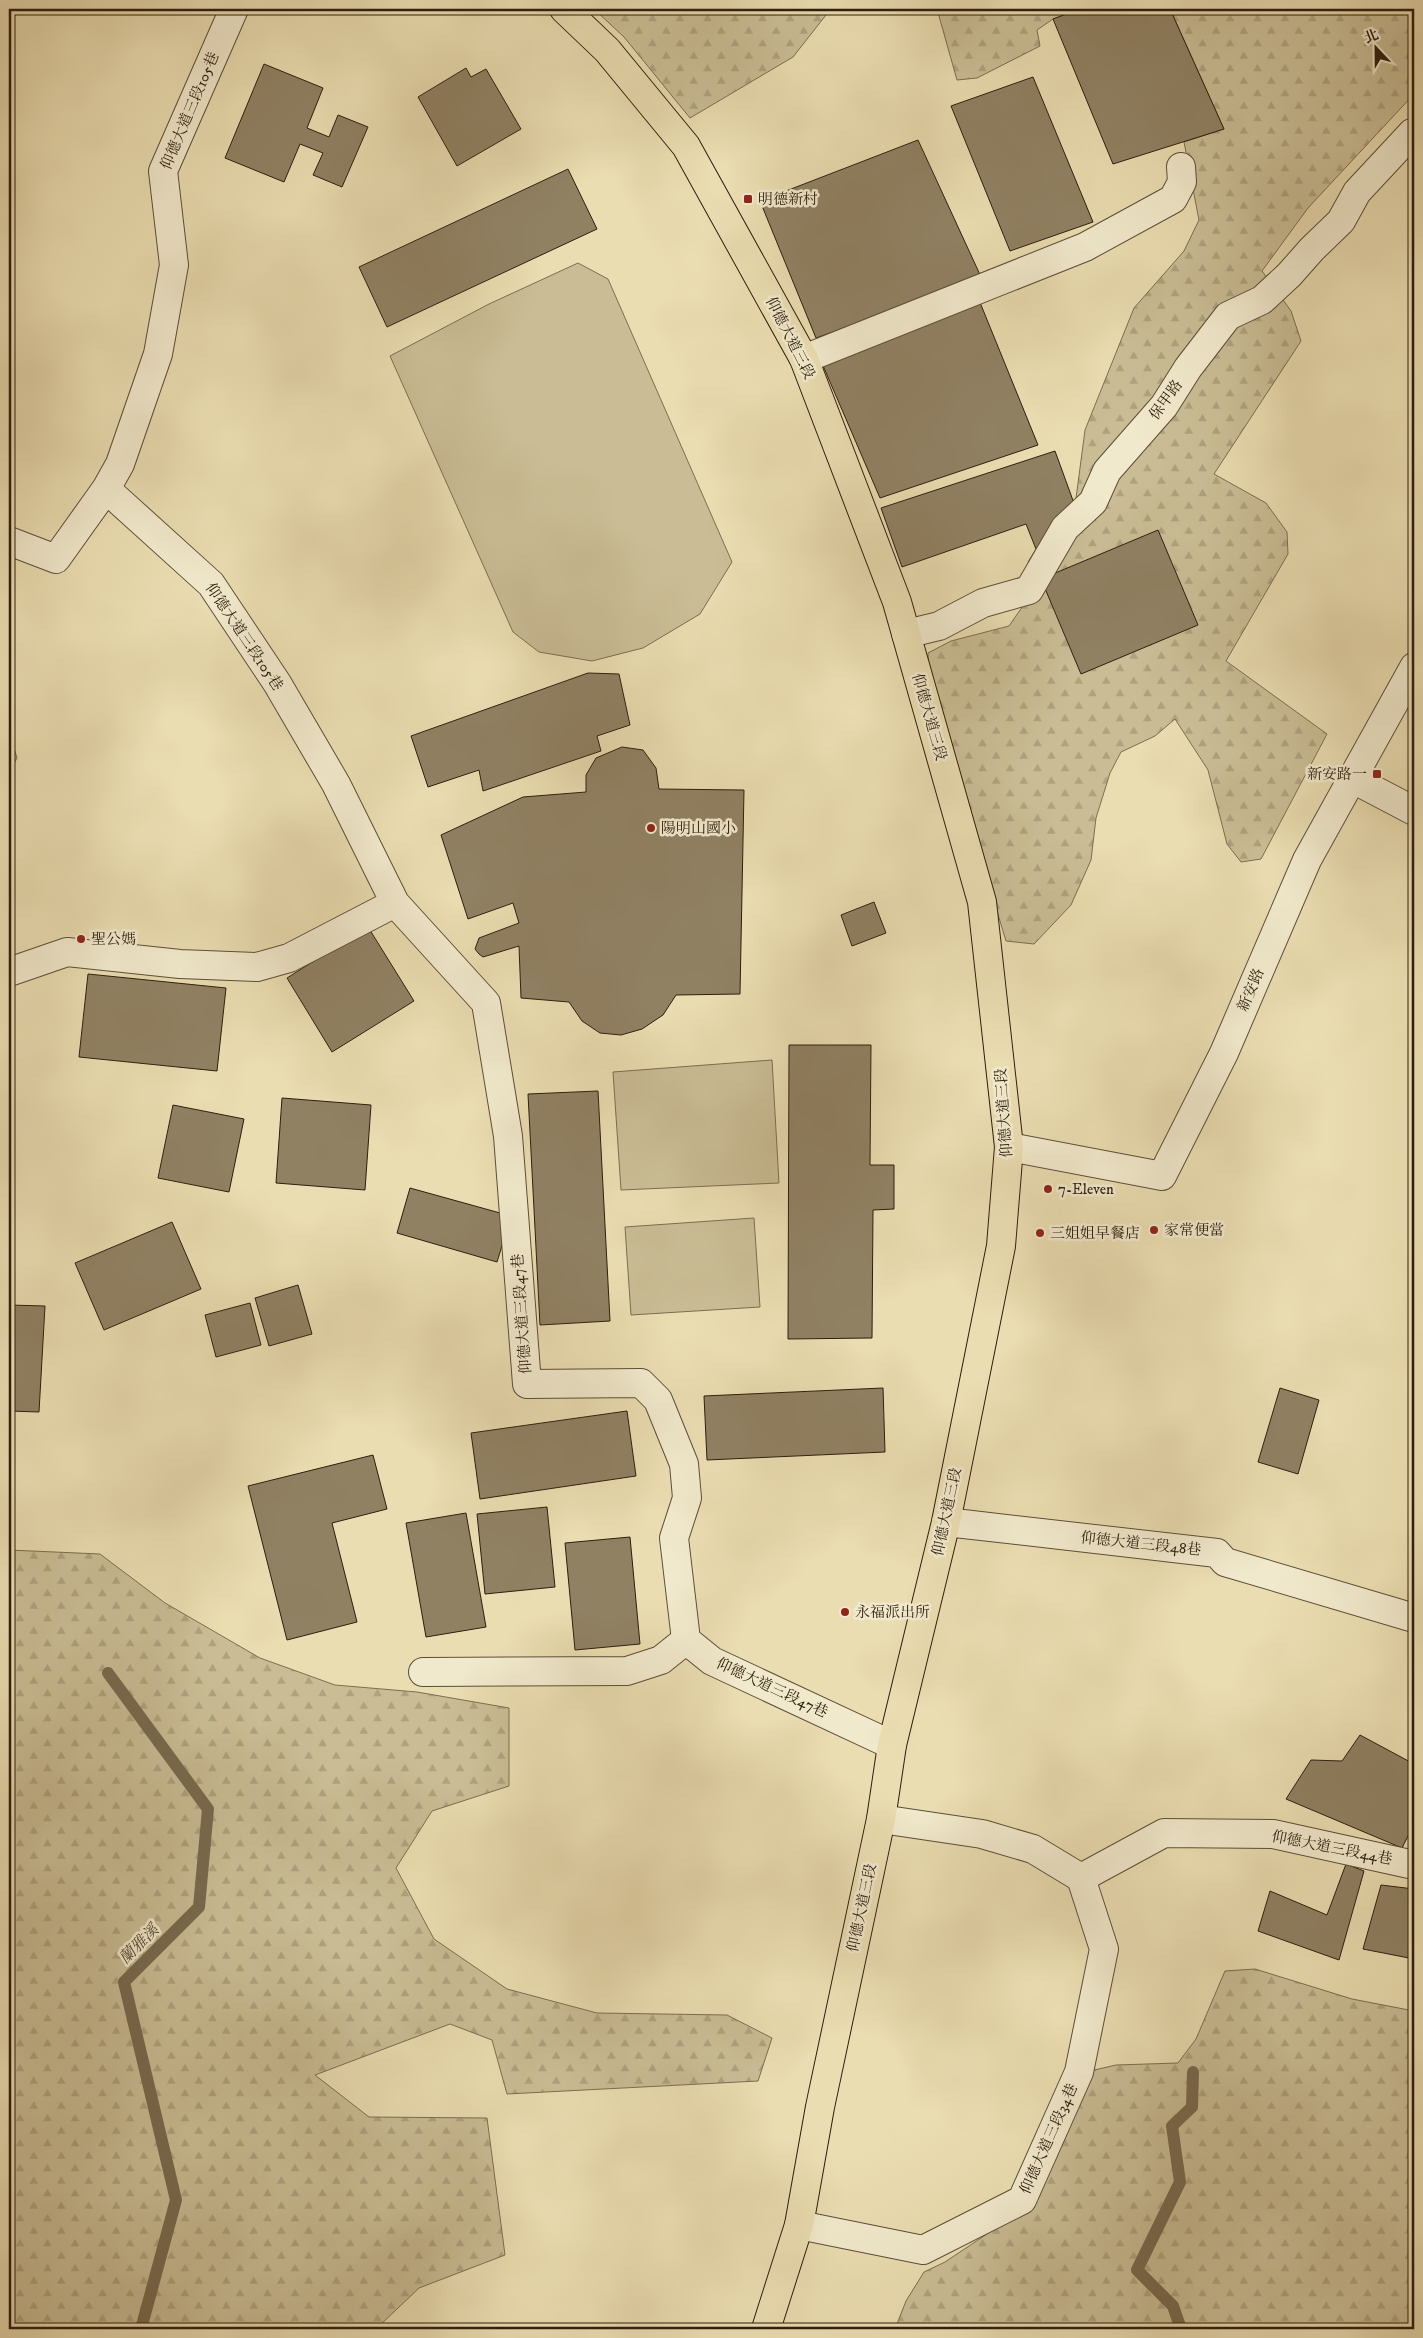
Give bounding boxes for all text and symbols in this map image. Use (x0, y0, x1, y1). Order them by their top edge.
north arrow (1350, 22, 1400, 72)
text: 北 (1362, 26, 1381, 48)
street label: 仰德大道三段105巷 (157, 49, 223, 173)
place label: 明德新村 (758, 190, 818, 209)
marker: 明德新村 (742, 193, 754, 205)
street label: 仰德大道三段 (761, 294, 819, 382)
street label: 保甲路 (1145, 376, 1187, 424)
street label: 仰德大道三段105巷 (201, 579, 287, 695)
street label: 仰德大道三段 (907, 671, 951, 763)
place label: 新安路一 (1307, 765, 1367, 784)
marker: 新安路一 (1371, 768, 1383, 780)
place label: 陽明山國小 (661, 819, 736, 838)
marker: 陽明山國小 (645, 822, 657, 834)
place label: 聖公媽 (91, 930, 136, 949)
marker: 聖公媽 (75, 933, 87, 945)
street label: 新安路 (1233, 966, 1269, 1014)
street label: 仰德大道三段 (991, 1067, 1017, 1159)
place label: 7-Eleven (1058, 1180, 1114, 1199)
marker: 7-Eleven (1042, 1183, 1054, 1195)
place label: 家常便當 (1164, 1221, 1224, 1240)
place label: 三姐姐早餐店 (1050, 1224, 1140, 1243)
marker: 家常便當 (1148, 1224, 1160, 1236)
marker: 三姐姐早餐店 (1034, 1227, 1046, 1239)
street label: 仰德大道三段47巷 (508, 1253, 536, 1375)
street label: 仰德大道三段 (928, 1466, 966, 1558)
street label: 仰德大道三段48巷 (1080, 1528, 1202, 1560)
place label: 永福派出所 (855, 1603, 930, 1622)
marker: 永福派出所 (839, 1606, 851, 1618)
street label: 仰德大道三段47巷 (713, 1654, 831, 1722)
street label: 仰德大道三段44巷 (1270, 1827, 1394, 1869)
street label: 仰德大道三段 (843, 1862, 881, 1954)
water label: 蘭雅溪 (115, 1919, 164, 1968)
street label: 仰德大道三段34巷 (1016, 2081, 1082, 2197)

